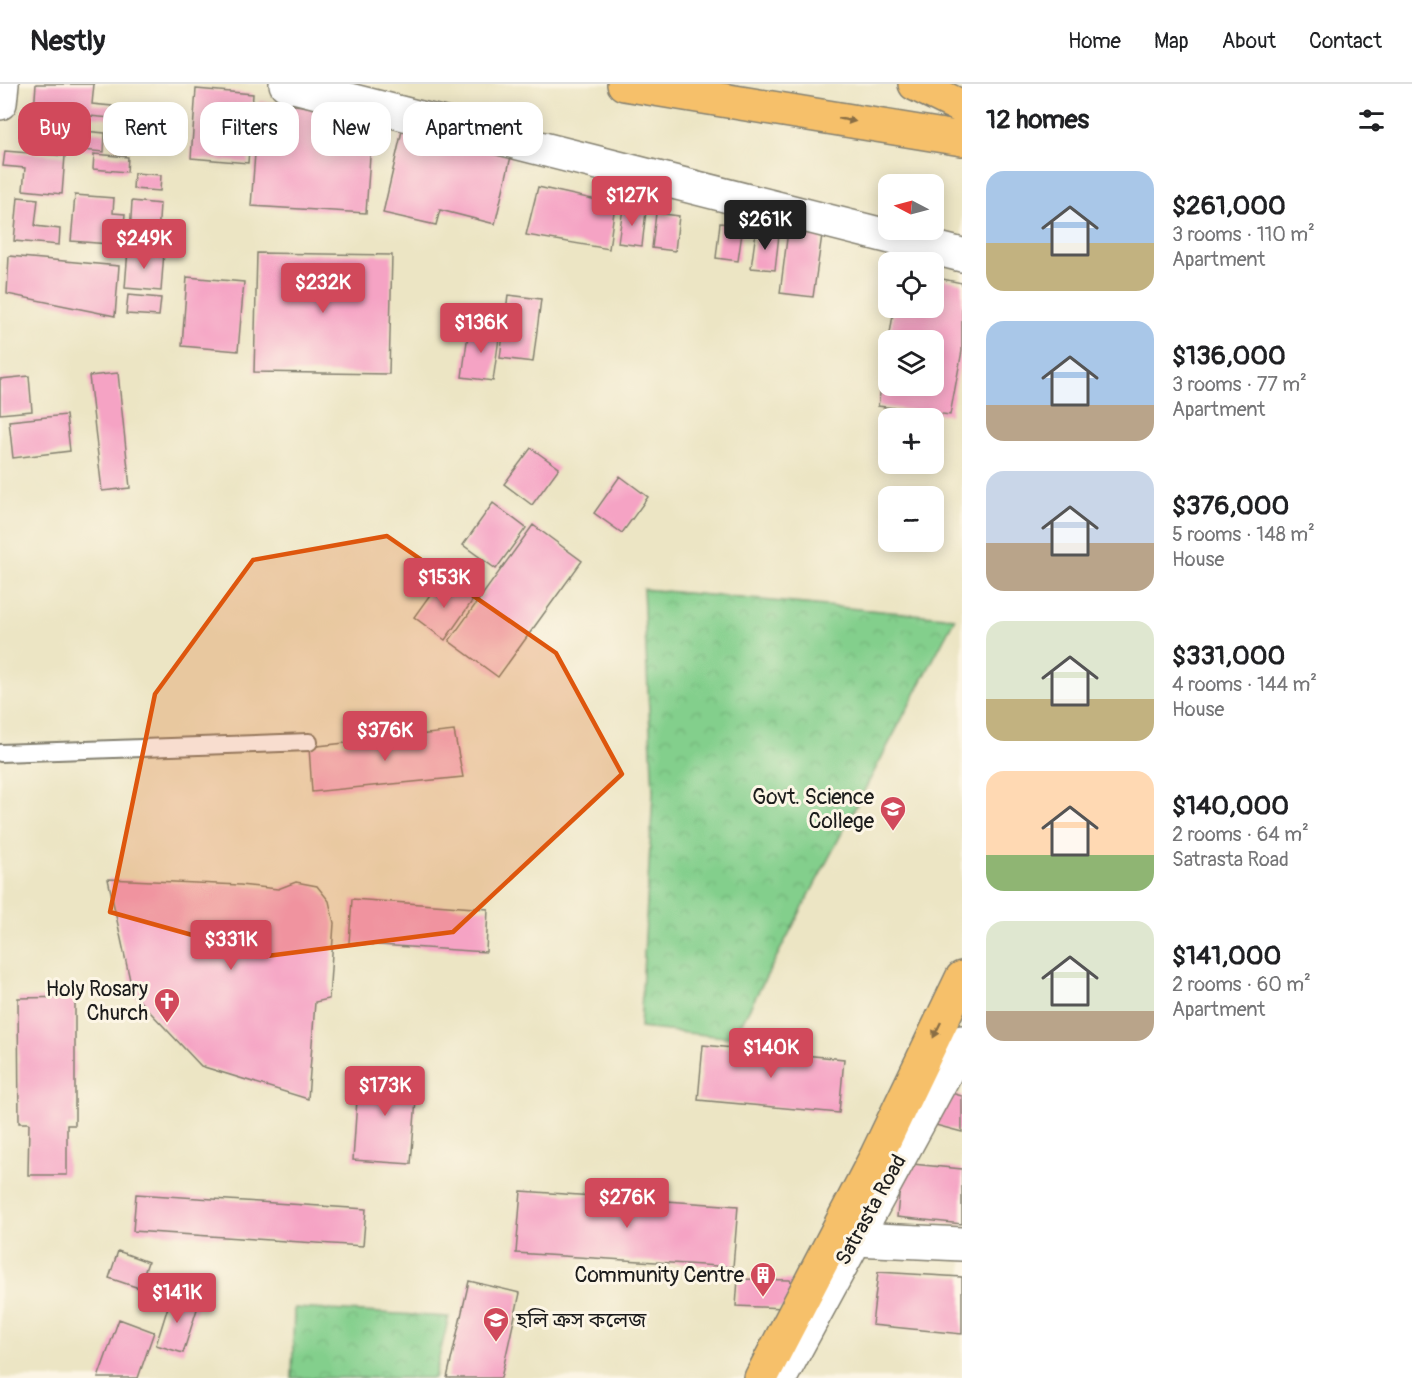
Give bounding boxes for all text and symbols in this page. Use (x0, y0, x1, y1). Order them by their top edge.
text: Nestly (30, 24, 105, 59)
text: Home (1068, 28, 1121, 55)
text: Map (1154, 28, 1189, 55)
text: About (1222, 28, 1276, 55)
text: Contact (1309, 28, 1382, 55)
chip: Buy (18, 102, 91, 156)
chip: Rent (103, 102, 188, 156)
chip: Filters (200, 102, 299, 156)
chip: New (311, 102, 391, 156)
chip: Apartment (403, 102, 543, 156)
text: 12 homes (986, 104, 1089, 136)
icon: filters (1355, 104, 1388, 137)
one-way arrow (838, 116, 857, 125)
north arrow (878, 174, 944, 240)
map controls (878, 174, 944, 552)
pin: $127K (590, 176, 674, 227)
text: $127K (606, 183, 658, 208)
text: $261,000 (1172, 190, 1286, 222)
icon: home (1034, 195, 1106, 267)
pin: $261K (723, 200, 807, 251)
text: $261K (738, 207, 792, 232)
pin: $249K (102, 219, 186, 270)
text: 3 rooms · 110 m² (1172, 222, 1315, 247)
text: $249K (116, 226, 172, 251)
text: Apartment (1172, 247, 1265, 272)
button: locate (878, 252, 944, 318)
pin: $232K (281, 263, 365, 314)
text: $232K (295, 270, 351, 295)
pin: $136K (439, 303, 523, 354)
text: $136K (454, 310, 508, 335)
button: layers (878, 330, 944, 396)
text: $136,000 (1172, 340, 1286, 372)
icon: home (1034, 345, 1106, 417)
text: 3 rooms · 77 m² (1172, 372, 1307, 397)
text: Apartment (1172, 397, 1265, 422)
button: + (878, 408, 944, 474)
button: − (878, 486, 944, 552)
text: $376,000 (1172, 490, 1289, 522)
icon: home (1034, 495, 1106, 567)
text: 5 rooms · 148 m² (1172, 522, 1315, 547)
text: House (1172, 547, 1224, 572)
pin: $153K (402, 558, 486, 609)
text: $153K (418, 565, 470, 590)
text: $331,000 (1172, 640, 1285, 672)
icon: home (1034, 645, 1106, 717)
text: 4 rooms · 144 m² (1172, 672, 1317, 697)
text: House (1172, 697, 1224, 722)
pin: $376K (343, 711, 427, 762)
text: $376K (357, 718, 413, 743)
place label: Govt. Science College (752, 784, 875, 835)
text: $140,000 (1172, 790, 1289, 822)
school or university icon: Govt. Science College (878, 794, 908, 832)
icon: home (1034, 795, 1106, 867)
text: 2 rooms · 64 m² (1172, 822, 1309, 847)
text: Satrasta Road (1172, 847, 1289, 872)
pin: $331K (189, 920, 273, 971)
text: $331K (204, 927, 258, 952)
text: $141,000 (1172, 940, 1281, 972)
icon: home (1034, 945, 1106, 1017)
text: 2 rooms · 60 m² (1172, 972, 1311, 997)
place label: Holy Rosary Church (46, 976, 148, 1027)
church icon: Holy Rosary Church (152, 986, 182, 1024)
text: Apartment (1172, 997, 1265, 1022)
one-way arrow (932, 1022, 941, 1039)
pin: $140K (729, 1028, 813, 1079)
text: $140K (743, 1035, 799, 1060)
pin: $173K (343, 1066, 427, 1117)
text: $173K (359, 1073, 411, 1098)
street label: Satrasta Road (829, 1150, 913, 1270)
pin: $276K (585, 1178, 669, 1229)
text: $276K (599, 1185, 655, 1210)
building icon: Community Centre (748, 1260, 778, 1298)
place label: Community Centre (574, 1262, 745, 1289)
pin: $141K (135, 1273, 219, 1324)
text: $141K (152, 1280, 202, 1305)
school or university icon: হলি ক্রস কলেজ (481, 1305, 511, 1343)
place label: হলি ক্রস কলেজ (515, 1307, 647, 1334)

